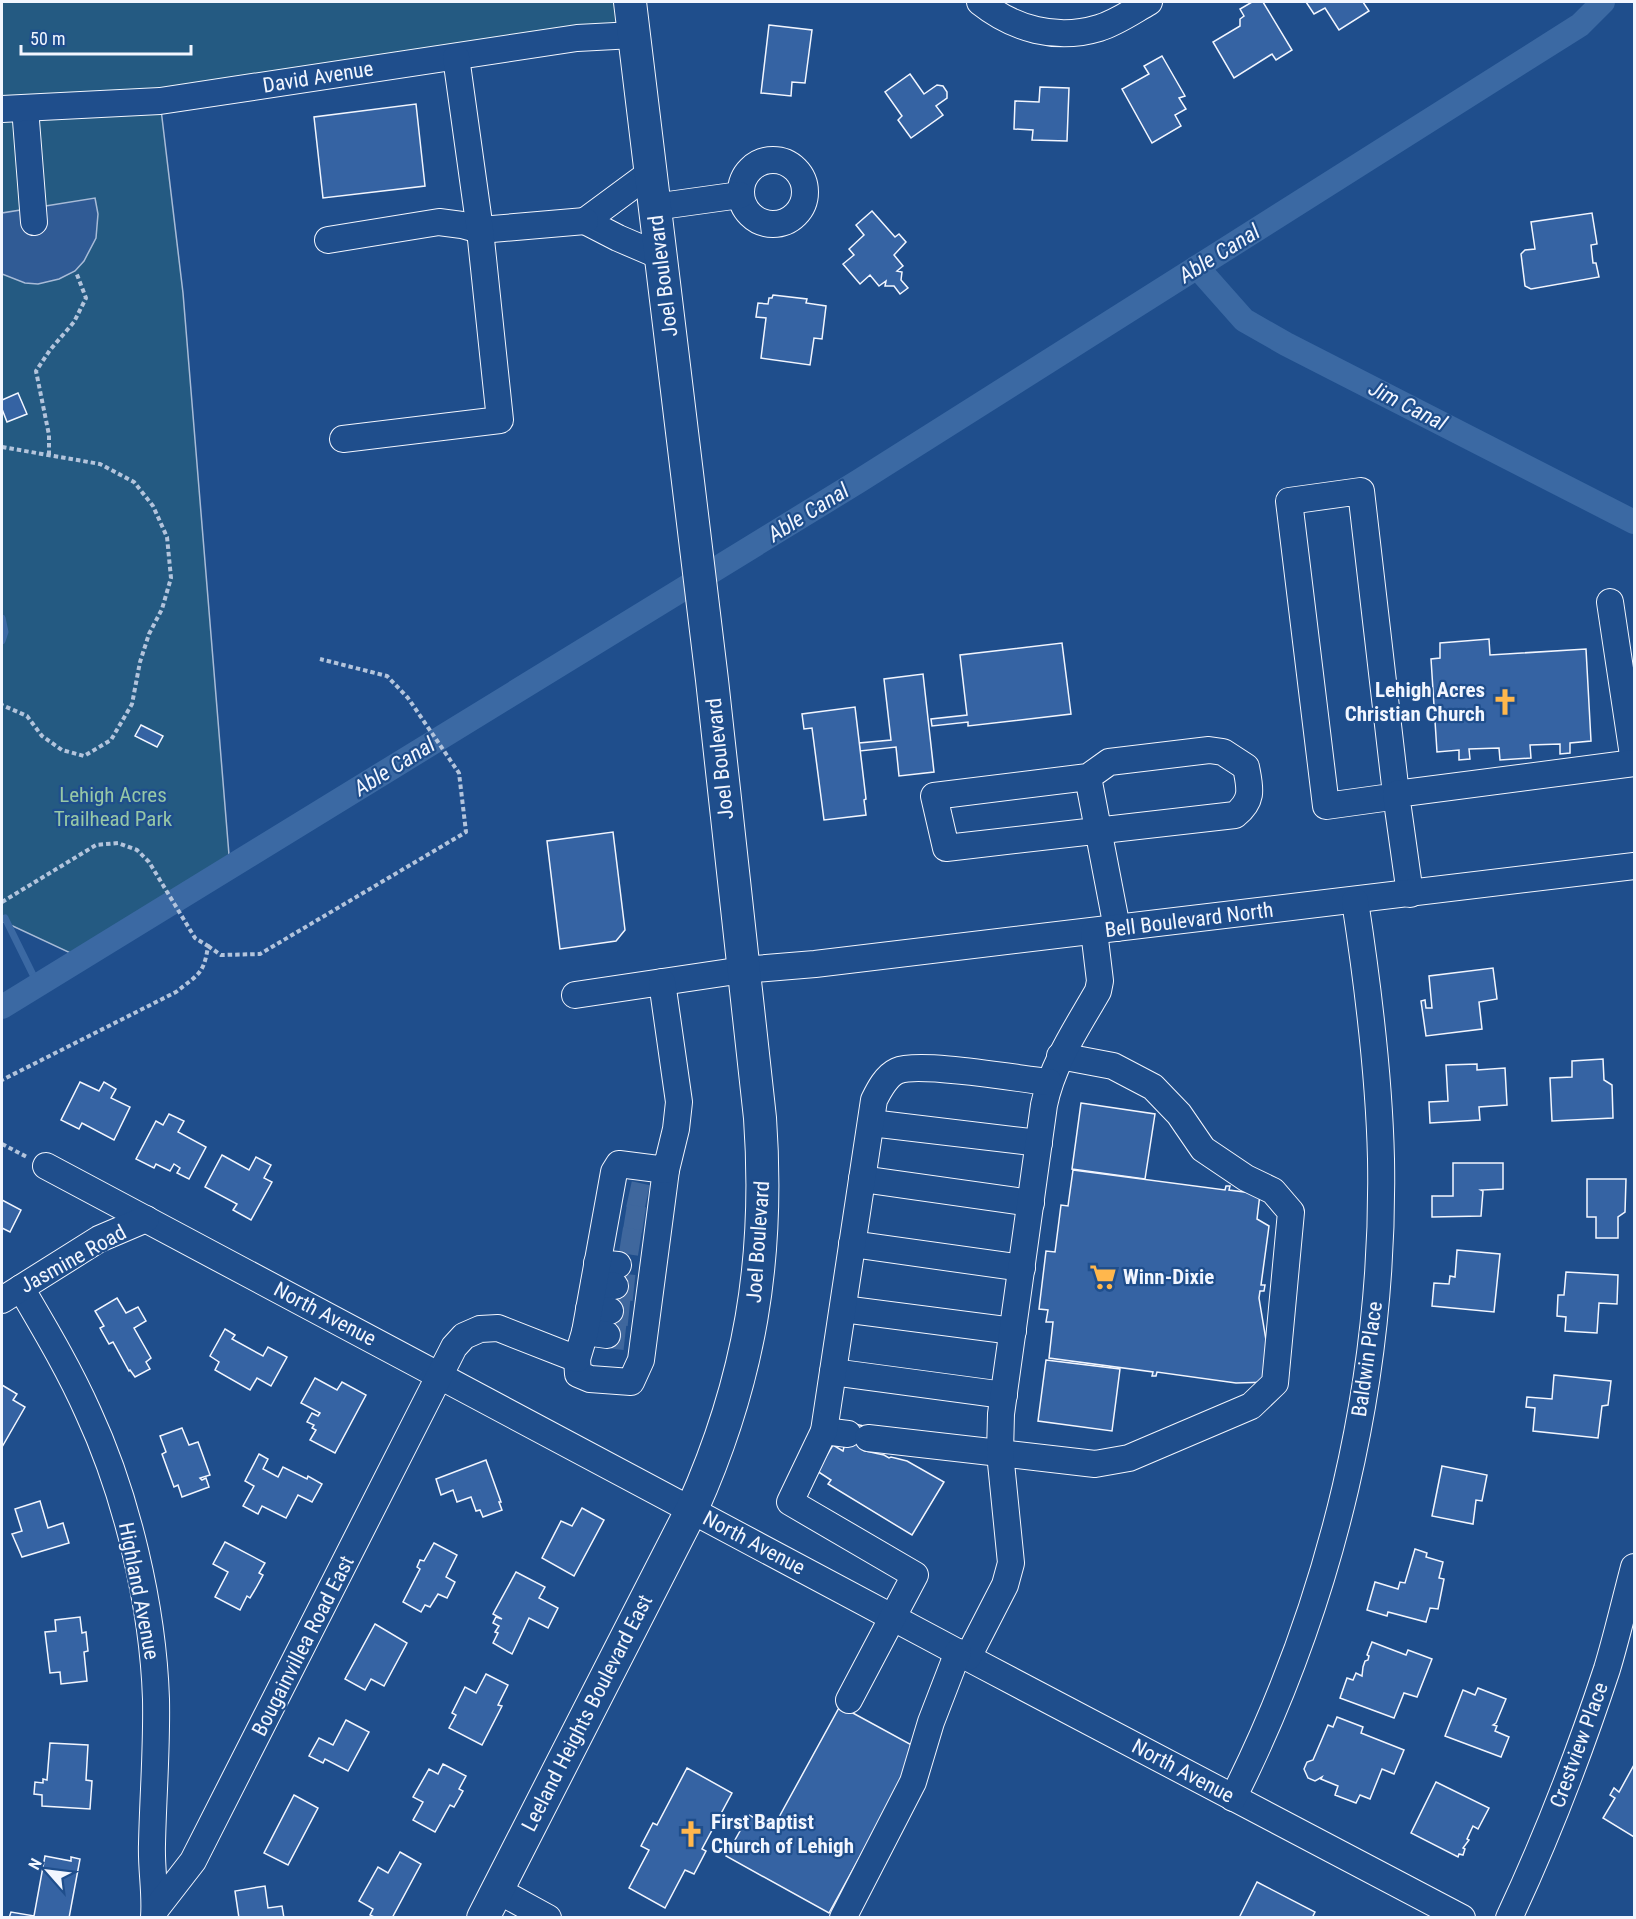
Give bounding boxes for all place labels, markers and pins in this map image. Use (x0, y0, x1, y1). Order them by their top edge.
place label: Lehigh Acres Christian Church (1345, 678, 1485, 726)
church icon: Lehigh Acres Christian Church (1490, 687, 1520, 717)
supermarket icon: Winn-Dixie (1088, 1262, 1118, 1292)
place label: Winn-Dixie (1123, 1265, 1214, 1289)
place label: First Baptist Church of Lehigh (711, 1810, 854, 1858)
church icon: First Baptist Church of Lehigh (676, 1819, 706, 1849)

